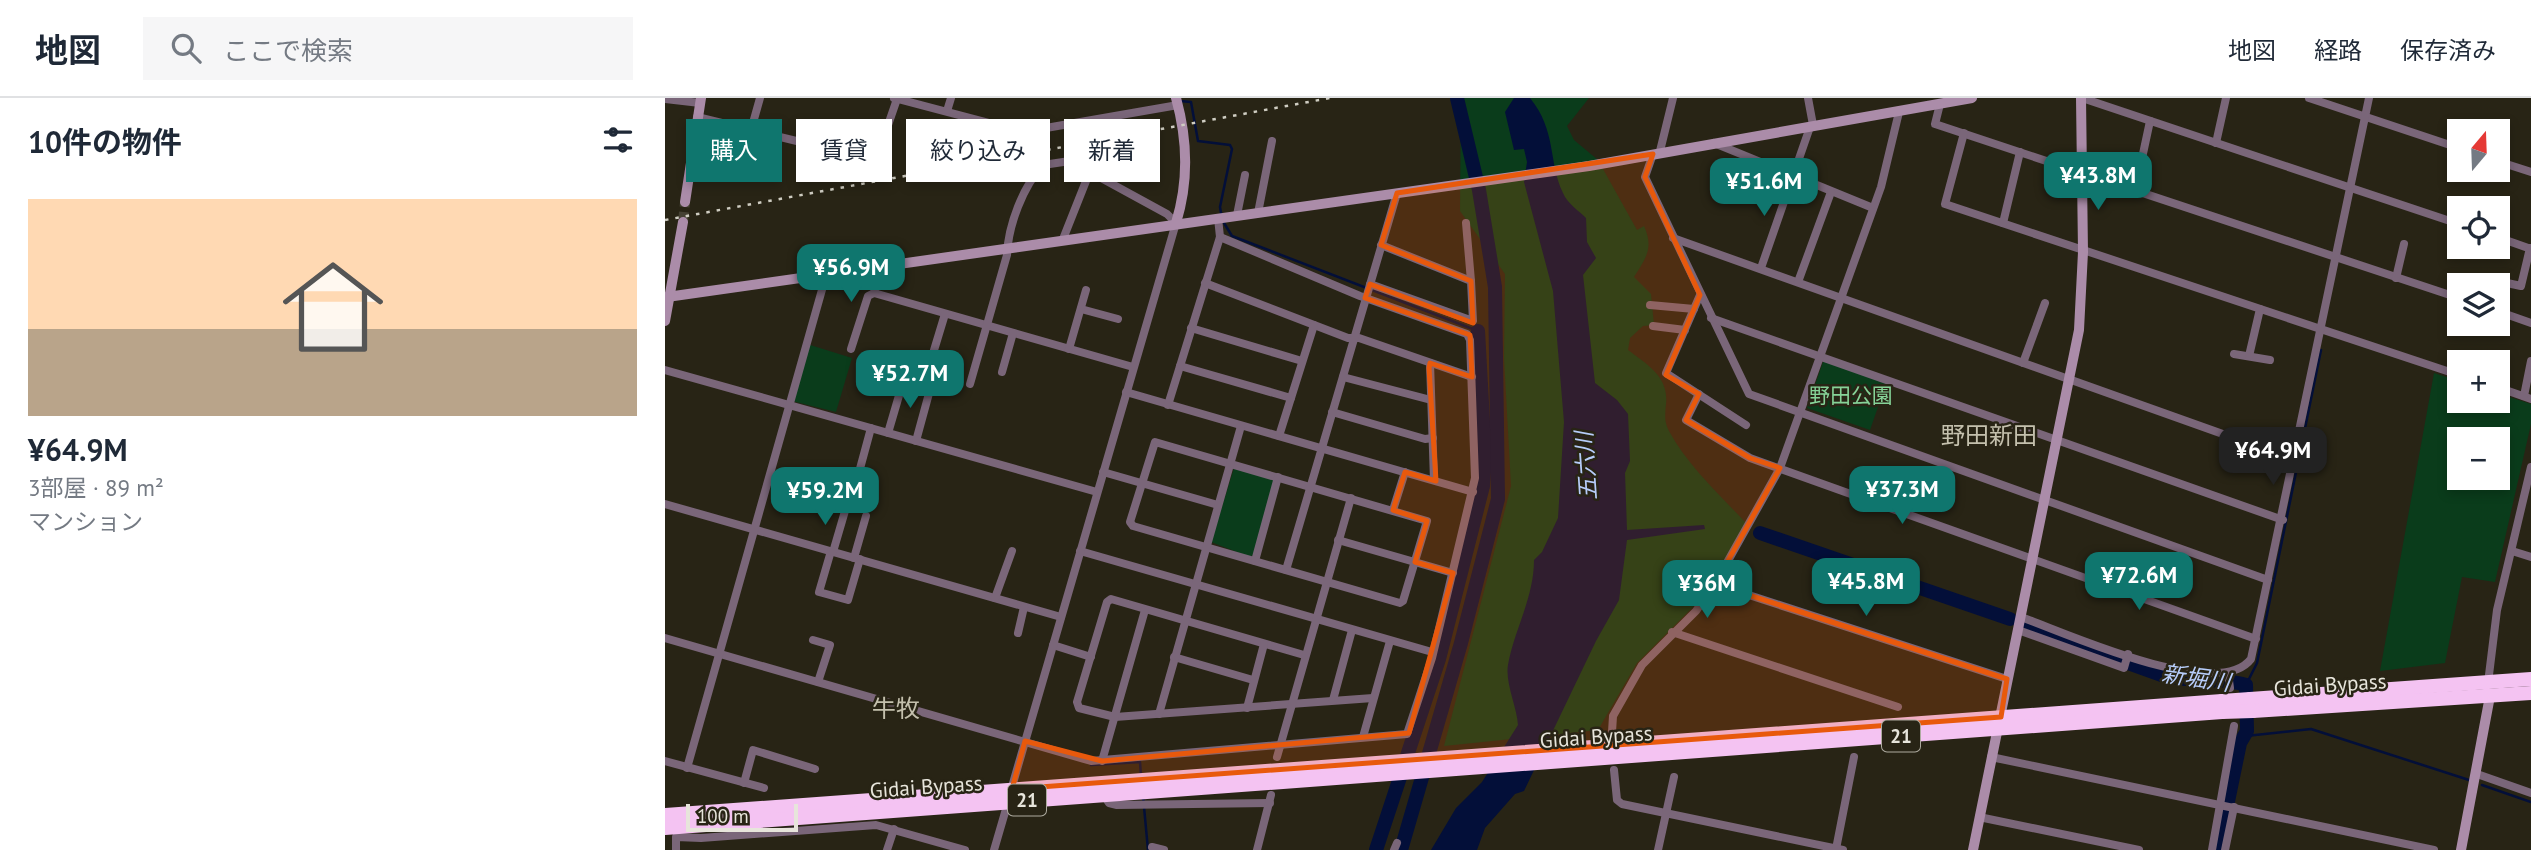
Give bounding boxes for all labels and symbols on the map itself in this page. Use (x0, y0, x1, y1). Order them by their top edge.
north arrow (2447, 119, 2509, 182)
pin: ¥43.8M (2041, 152, 2155, 212)
pin: ¥51.6M (1707, 158, 1821, 218)
pin: ¥56.9M (794, 244, 908, 304)
pin: ¥52.7M (853, 350, 967, 410)
park label: 野田公園 (1809, 382, 1893, 409)
district label: 野田新田 (1941, 420, 2037, 451)
water label: 五六川 (1568, 428, 1602, 501)
pin: ¥64.9M (2216, 428, 2330, 487)
pin: ¥37.3M (1845, 466, 1959, 526)
pin: ¥59.2M (768, 468, 882, 527)
pin: ¥72.6M (2082, 552, 2196, 612)
pin: ¥45.8M (1809, 559, 1923, 618)
pin: ¥36M (1666, 560, 1748, 620)
water label: 新堀川 (2160, 658, 2235, 697)
street label: Gidai Bypass (2273, 667, 2387, 702)
district label: 牛牧 (872, 693, 920, 724)
street label: Gidai Bypass (1539, 719, 1653, 754)
road number: 21 (1882, 720, 1920, 751)
street label: Gidai Bypass (869, 769, 983, 804)
road number: 21 (1008, 785, 1046, 816)
scale bar (686, 801, 798, 833)

